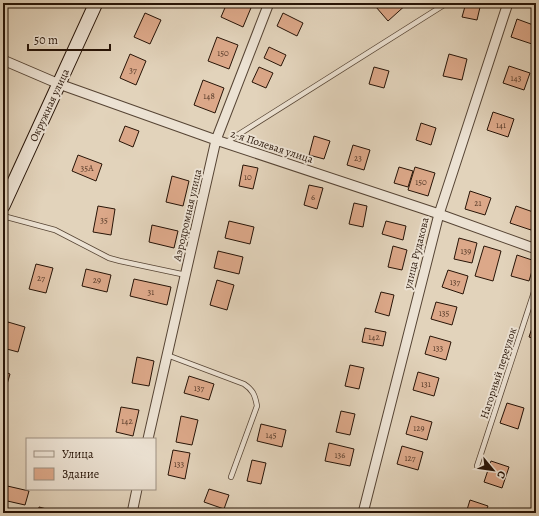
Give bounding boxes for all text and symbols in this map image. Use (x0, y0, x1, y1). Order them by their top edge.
scale bar (28, 26, 110, 52)
text: 50 m (34, 32, 58, 48)
house number: 150 (217, 47, 229, 59)
house number: 37 (129, 64, 137, 76)
street label: Окружная улица (26, 65, 73, 144)
house number: 143 (511, 72, 522, 84)
house number: 148 (203, 90, 215, 102)
house number: 141 (496, 119, 506, 131)
street label: 2-я Полевая улица (229, 126, 316, 167)
house number: 23 (354, 152, 362, 164)
house number: 35А (81, 162, 94, 174)
street label: Аэродромная улица (169, 167, 206, 264)
house number: 10 (244, 171, 252, 183)
house number: 150 (415, 176, 427, 188)
house number: 6 (311, 191, 315, 203)
house number: 21 (474, 197, 482, 209)
house number: 35 (100, 214, 108, 226)
street label: улица Рудакова (400, 215, 433, 291)
house number: 139 (461, 245, 471, 257)
house number: 27 (37, 272, 45, 284)
house number: 29 (93, 274, 101, 286)
house number: 137 (450, 276, 461, 288)
house number: 31 (148, 286, 154, 298)
house number: 135 (439, 307, 449, 319)
street label: Нагорный переулок (477, 325, 520, 421)
house number: 142 (368, 331, 380, 343)
house number: 133 (433, 342, 444, 354)
house number: 131 (421, 378, 431, 390)
house number: 137 (194, 382, 205, 394)
house number: 142 (121, 415, 133, 427)
house number: 129 (413, 422, 425, 434)
house number: 145 (265, 429, 277, 441)
legend (26, 438, 156, 490)
text: Улица (62, 446, 94, 462)
house number: 136 (335, 449, 345, 461)
north arrow (473, 450, 513, 490)
house number: 127 (404, 452, 416, 464)
house number: 133 (174, 458, 185, 470)
text: Здание (62, 466, 99, 482)
text: С (493, 468, 510, 481)

